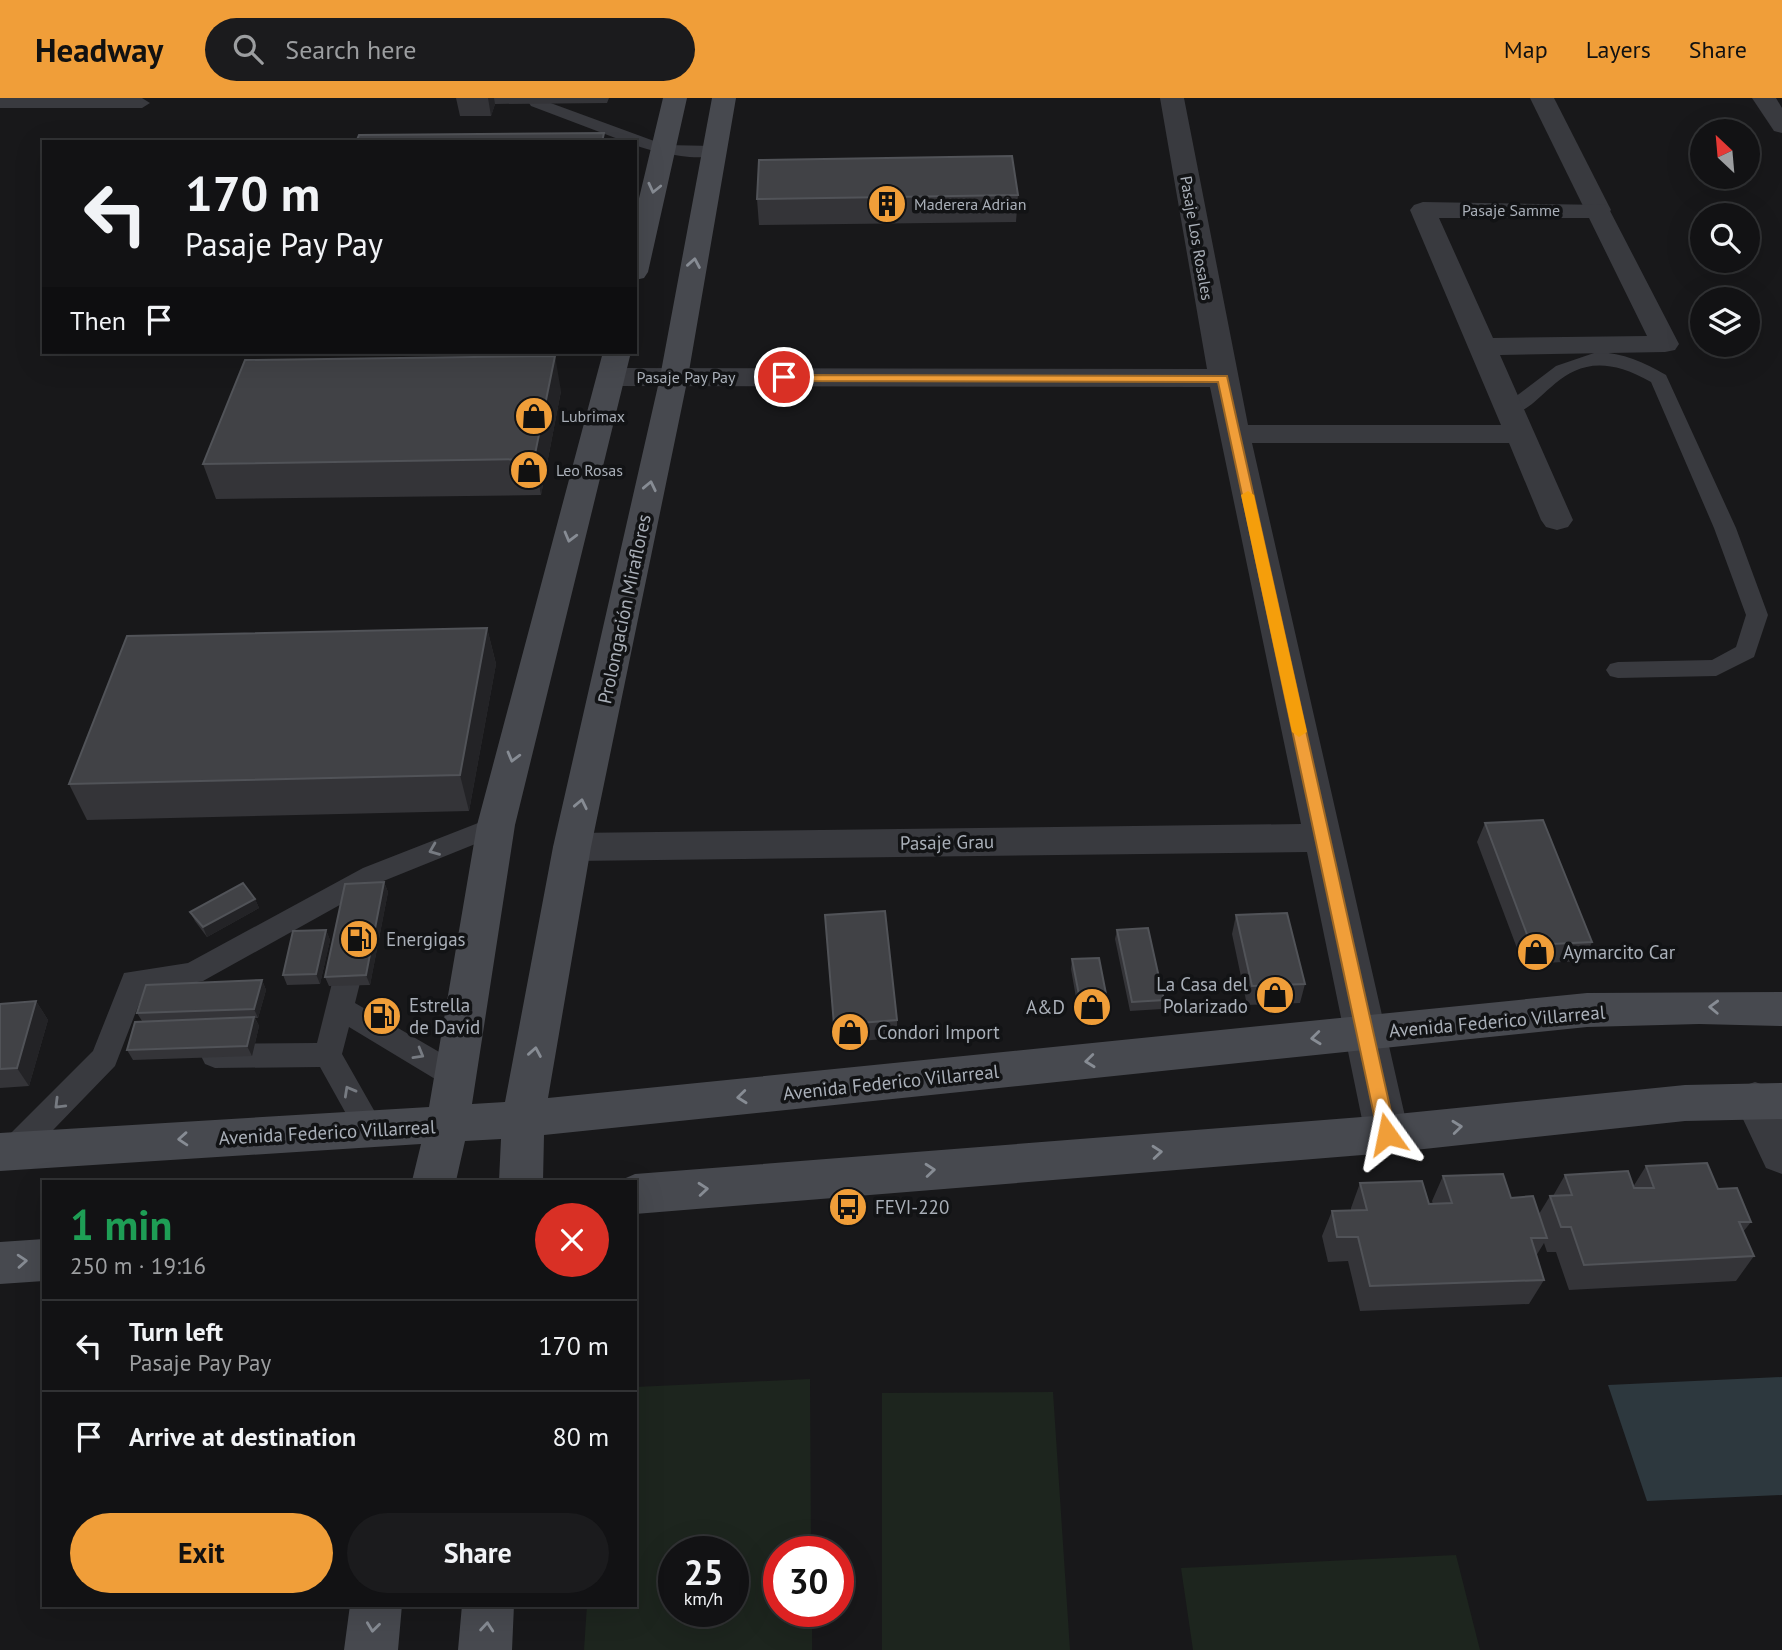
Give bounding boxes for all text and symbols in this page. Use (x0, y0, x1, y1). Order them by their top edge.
search box (205, 18, 695, 81)
text: Headway (35, 28, 163, 71)
icon: search (229, 30, 267, 68)
text: Search here (285, 33, 416, 66)
text: Map (1504, 34, 1548, 65)
text: Layers (1586, 34, 1651, 65)
text: Share (1689, 34, 1747, 65)
north arrow (1690, 119, 1760, 189)
map controls (1690, 119, 1760, 357)
text: 170 m (185, 161, 320, 225)
icon: left (70, 168, 161, 259)
street label: Pasaje Los Rosales (1176, 174, 1218, 302)
one-way arrow (648, 182, 663, 194)
building icon: Maderera Adrian (866, 183, 908, 225)
place label: Maderera Adrian (914, 194, 1026, 214)
street label: Pasaje Samme (1462, 200, 1560, 220)
button: search (1690, 203, 1760, 273)
text: Pasaje Pay Pay (185, 223, 383, 265)
one-way arrow (686, 257, 701, 269)
button: layers (1690, 287, 1760, 357)
icon: arrive (140, 301, 178, 339)
text: Then (70, 304, 126, 337)
pin (754, 347, 814, 407)
icon: arrive (765, 358, 803, 396)
street label: Pasaje Pay Pay (637, 367, 736, 387)
shop icon: Lubrimax (513, 395, 555, 437)
place label: Lubrimax (561, 406, 625, 426)
shop icon: Leo Rosas (508, 449, 550, 491)
place label: Leo Rosas (556, 460, 623, 480)
one-way arrow (642, 480, 657, 492)
street label: Prolongación Miraflores (592, 512, 656, 706)
one-way arrow (564, 530, 578, 542)
one-way arrow (507, 751, 521, 763)
one-way arrow (573, 798, 588, 810)
street label: Pasaje Grau (900, 829, 994, 855)
one-way arrow (429, 842, 441, 856)
fuel station icon: Energigas (338, 918, 380, 960)
place label: Energigas (386, 927, 466, 951)
shop icon: Aymarcito Car (1515, 931, 1557, 973)
place label: Aymarcito Car (1563, 940, 1676, 964)
place label: La Casa del Polarizado (1156, 972, 1248, 1018)
shop icon: La Casa del Polarizado (1254, 974, 1296, 1016)
shop icon: A&D (1071, 986, 1113, 1028)
place label: Estrella de David (409, 993, 480, 1039)
fuel station icon: Estrella de David (361, 995, 403, 1037)
place label: A&D (1026, 995, 1065, 1019)
street label: Avenida Federico Villarreal (1388, 1000, 1607, 1042)
one-way arrow (1708, 1000, 1719, 1015)
shop icon: Condori Import (829, 1011, 871, 1053)
place label: Condori Import (877, 1020, 1000, 1044)
one-way arrow (1310, 1031, 1322, 1046)
one-way arrow (411, 1046, 424, 1059)
one-way arrow (527, 1046, 542, 1058)
one-way arrow (1084, 1054, 1096, 1069)
street label: Avenida Federico Villarreal (782, 1059, 1001, 1105)
one-way arrow (344, 1086, 357, 1099)
one-way arrow (736, 1089, 747, 1104)
one-way arrow (55, 1096, 68, 1109)
position arrow (1350, 1097, 1424, 1171)
street label: Avenida Federico Villarreal (218, 1114, 436, 1150)
one-way arrow (1451, 1119, 1463, 1134)
one-way arrow (178, 1131, 189, 1146)
one-way arrow (1152, 1145, 1163, 1160)
one-way arrow (925, 1163, 936, 1178)
one-way arrow (698, 1182, 709, 1197)
bus stop icon: FEVI-220 (827, 1186, 869, 1228)
place label: FEVI-220 (875, 1195, 949, 1219)
text: 1 min (70, 1197, 172, 1252)
button: close (535, 1203, 609, 1277)
text: 250 m · 19:16 (70, 1251, 206, 1280)
one-way arrow (17, 1254, 28, 1269)
text: Turn left (129, 1315, 223, 1348)
icon: left (70, 1327, 108, 1365)
text: 170 m (538, 1329, 609, 1362)
text: Pasaje Pay Pay (129, 1348, 271, 1377)
icon: arrive (70, 1418, 108, 1456)
text: Arrive at destination (129, 1420, 356, 1453)
text: 80 m (553, 1420, 609, 1453)
button: Exit (70, 1513, 333, 1593)
button: Share (347, 1513, 609, 1593)
speed limit sign: 30 (763, 1536, 854, 1627)
text: 25 (684, 1549, 723, 1595)
text: km/h (684, 1587, 723, 1610)
one-way arrow (366, 1622, 381, 1633)
one-way arrow (479, 1622, 494, 1633)

